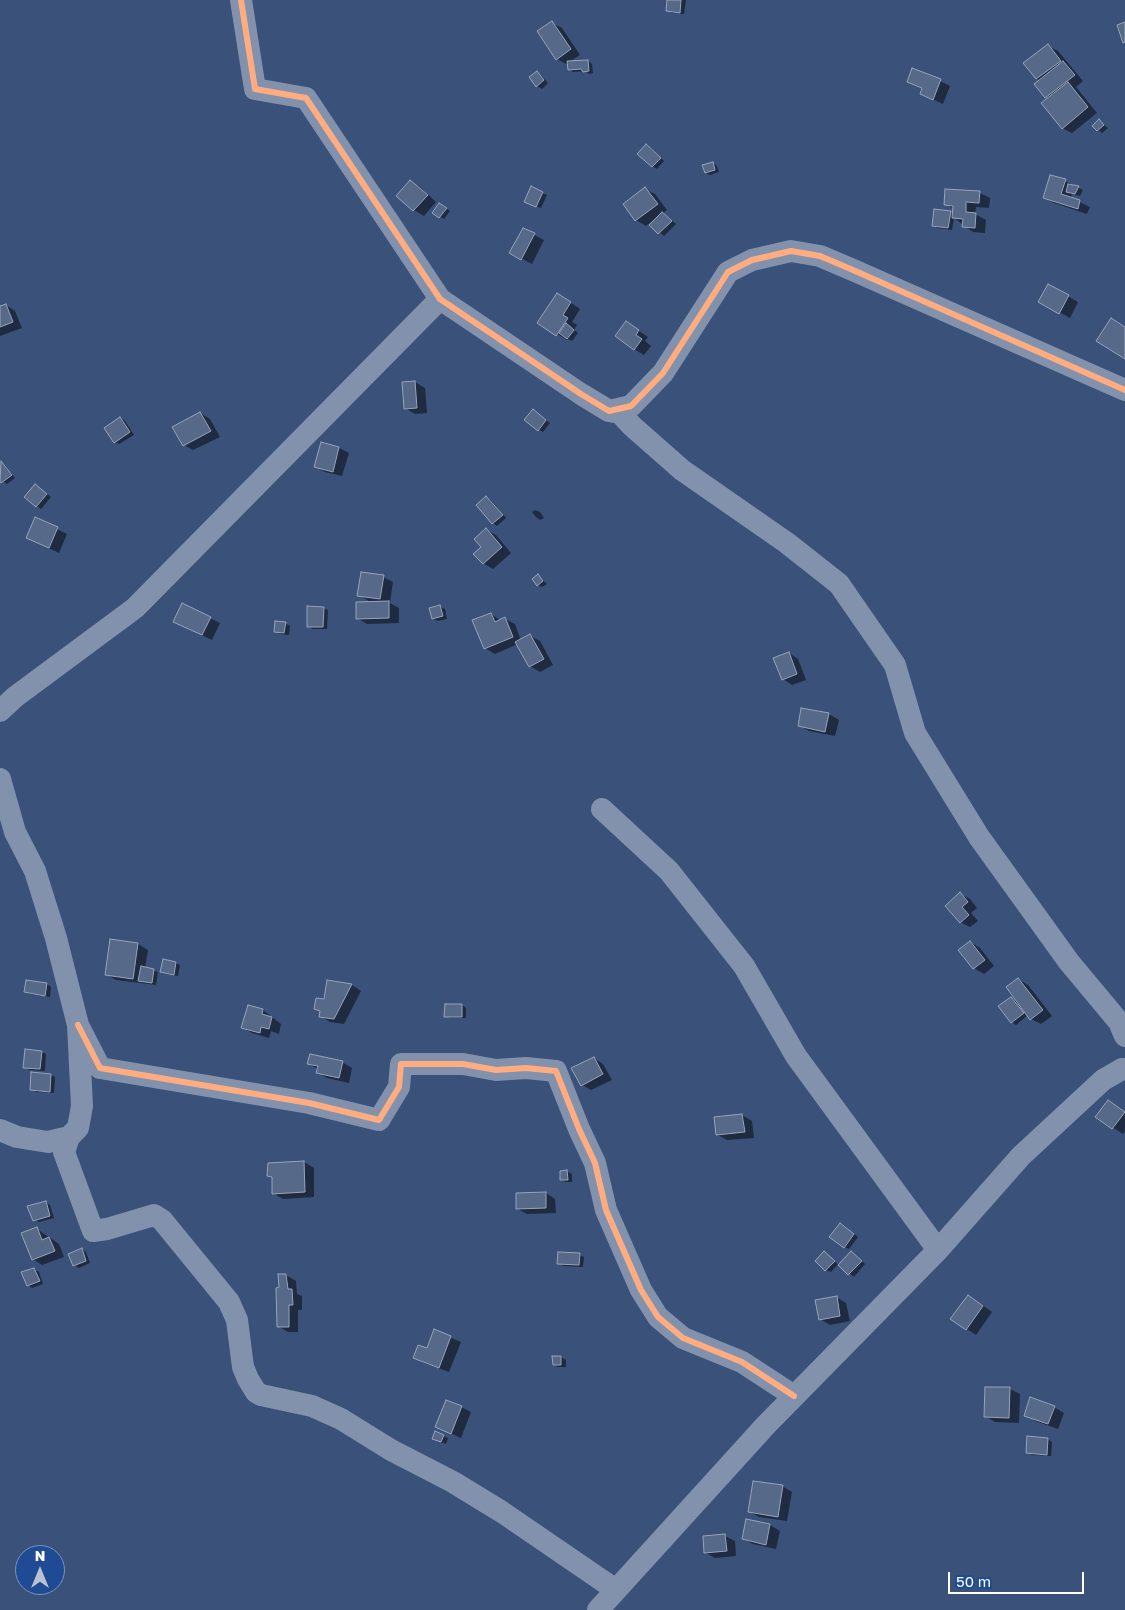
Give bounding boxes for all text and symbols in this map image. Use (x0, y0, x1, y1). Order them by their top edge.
north arrow (15, 1545, 65, 1595)
text: N (35, 1547, 45, 1564)
scale bar (950, 1562, 1086, 1594)
text: 50 m (956, 1572, 991, 1590)

